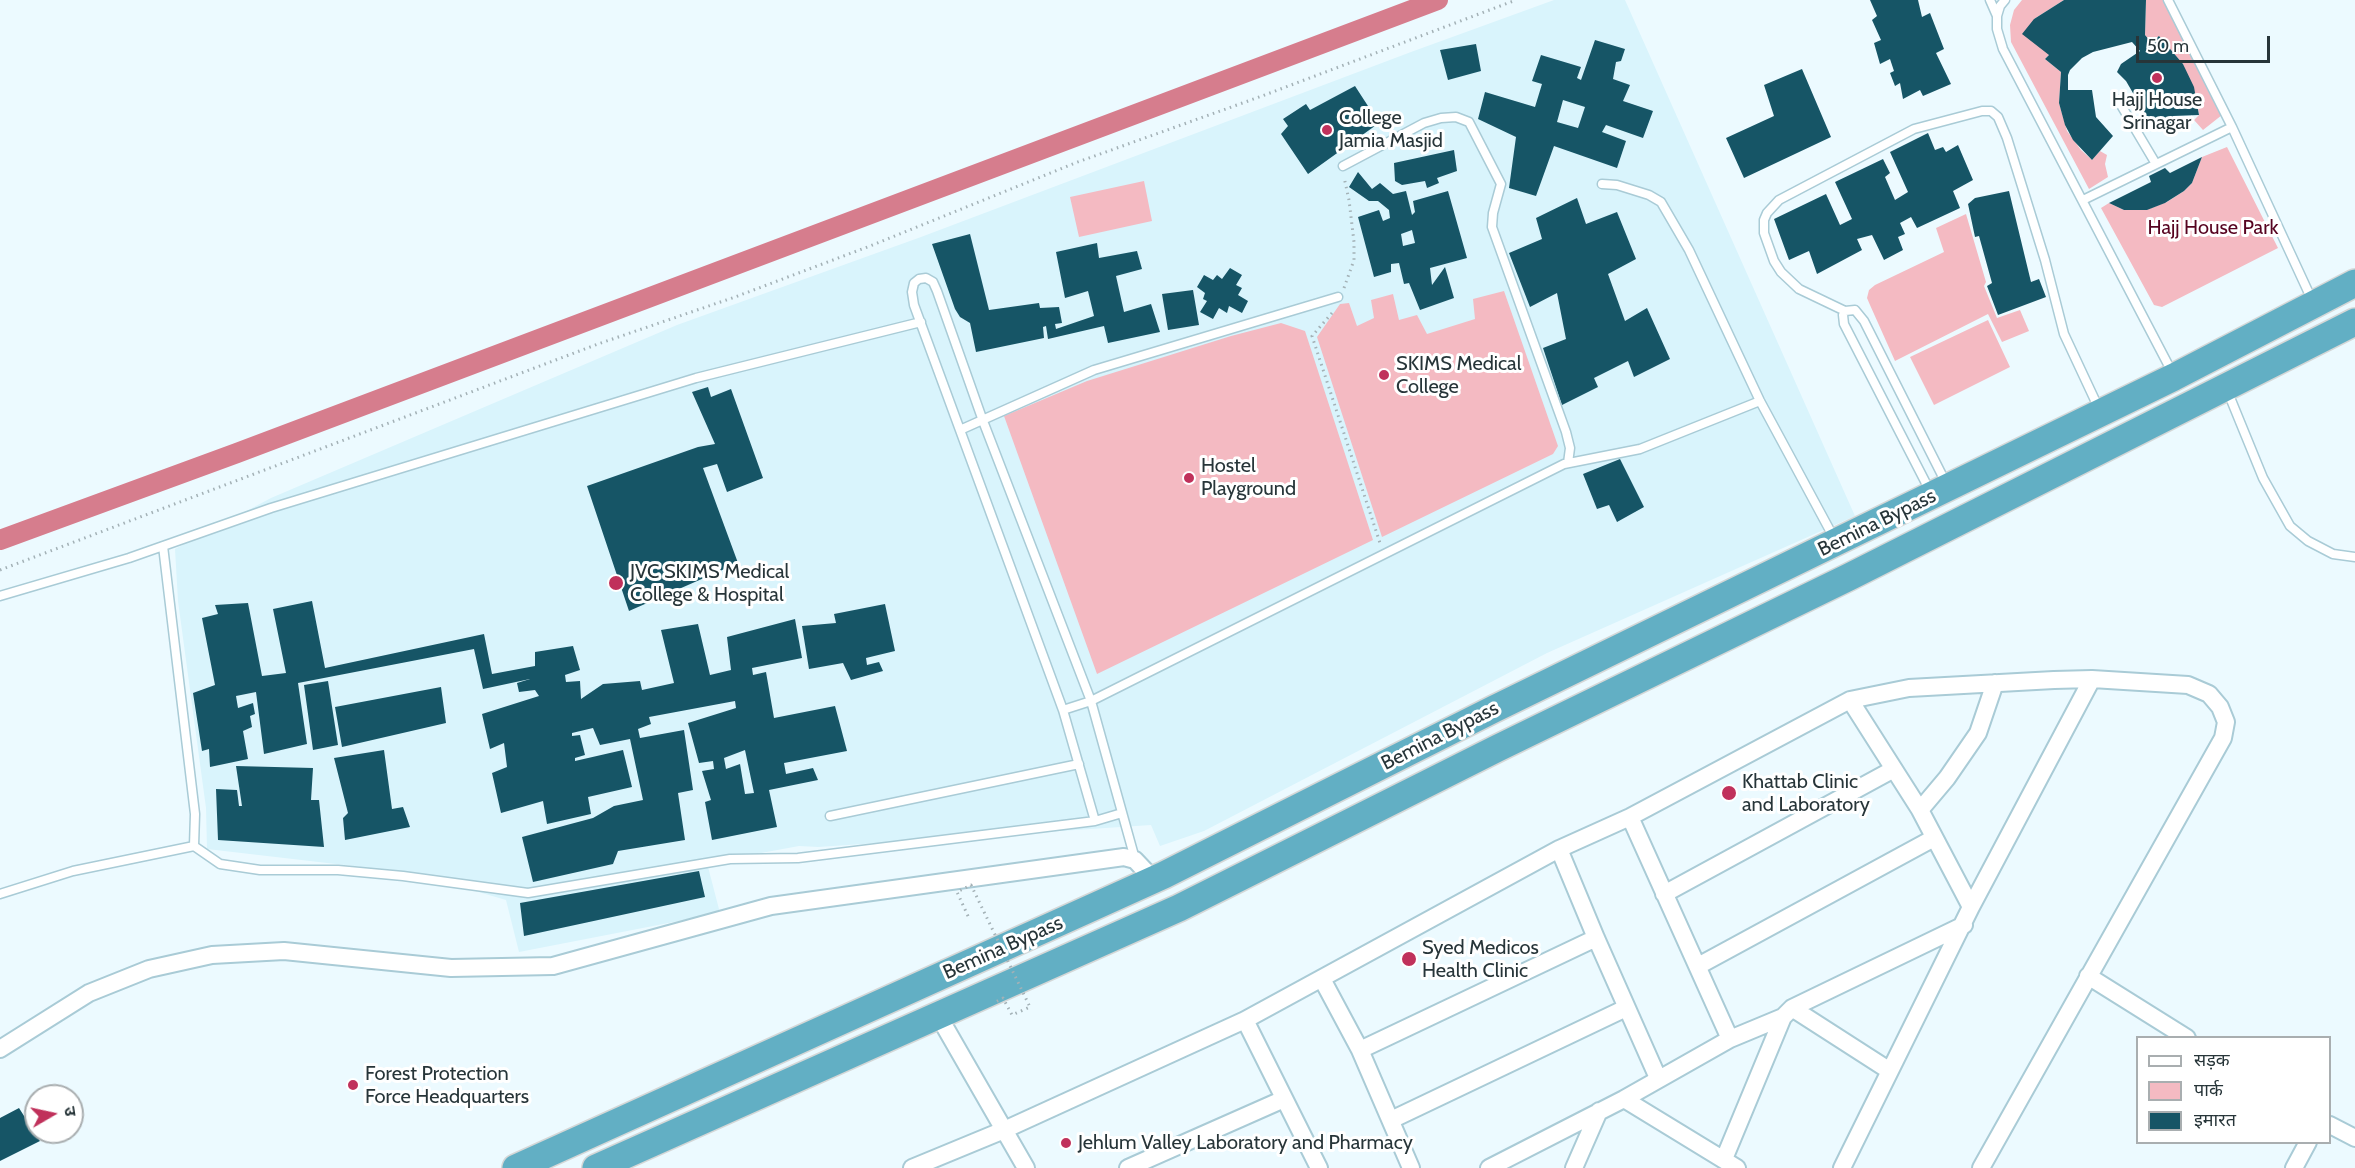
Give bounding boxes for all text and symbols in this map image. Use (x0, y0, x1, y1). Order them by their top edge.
scale bar (2139, 24, 2272, 62)
text: 50 m (2147, 35, 2189, 57)
marker: Hajj House Srinagar (2150, 71, 2164, 85)
place label: Hajj House Srinagar (2112, 88, 2202, 135)
place label: College Jamia Masjid (1339, 106, 1443, 153)
marker: College Jamia Masjid (1320, 123, 1334, 137)
park label: Hajj House Park (2148, 216, 2278, 240)
place label: SKIMS Medical College (1396, 352, 1521, 399)
marker: SKIMS Medical College (1377, 368, 1391, 382)
place label: Hostel Playground (1201, 454, 1296, 501)
marker: Hostel Playground (1182, 471, 1196, 485)
street label: Bemina Bypass (1814, 484, 1940, 562)
place label: JVC SKIMS Medical College & Hospital (630, 560, 789, 607)
marker: JVC SKIMS Medical College & Hospital (607, 574, 625, 592)
street label: Bemina Bypass (1377, 696, 1503, 776)
place label: Khattab Clinic and Laboratory (1742, 770, 1870, 817)
marker: Khattab Clinic and Laboratory (1720, 784, 1738, 802)
street label: Bemina Bypass (940, 911, 1066, 985)
place label: Syed Medicos Health Clinic (1422, 936, 1539, 983)
marker: Syed Medicos Health Clinic (1400, 950, 1418, 968)
legend (2136, 1036, 2331, 1144)
text: सड़क (2194, 1049, 2230, 1071)
place label: Forest Protection Force Headquarters (365, 1062, 529, 1109)
marker: Forest Protection Force Headquarters (346, 1078, 360, 1092)
text: पार्क (2194, 1079, 2223, 1101)
north arrow (24, 1084, 84, 1144)
text: उ (60, 1105, 80, 1118)
text: इमारत (2194, 1109, 2236, 1131)
place label: Jehlum Valley Laboratory and Pharmacy (1078, 1131, 1413, 1155)
marker: Jehlum Valley Laboratory and Pharmacy (1059, 1136, 1073, 1150)

